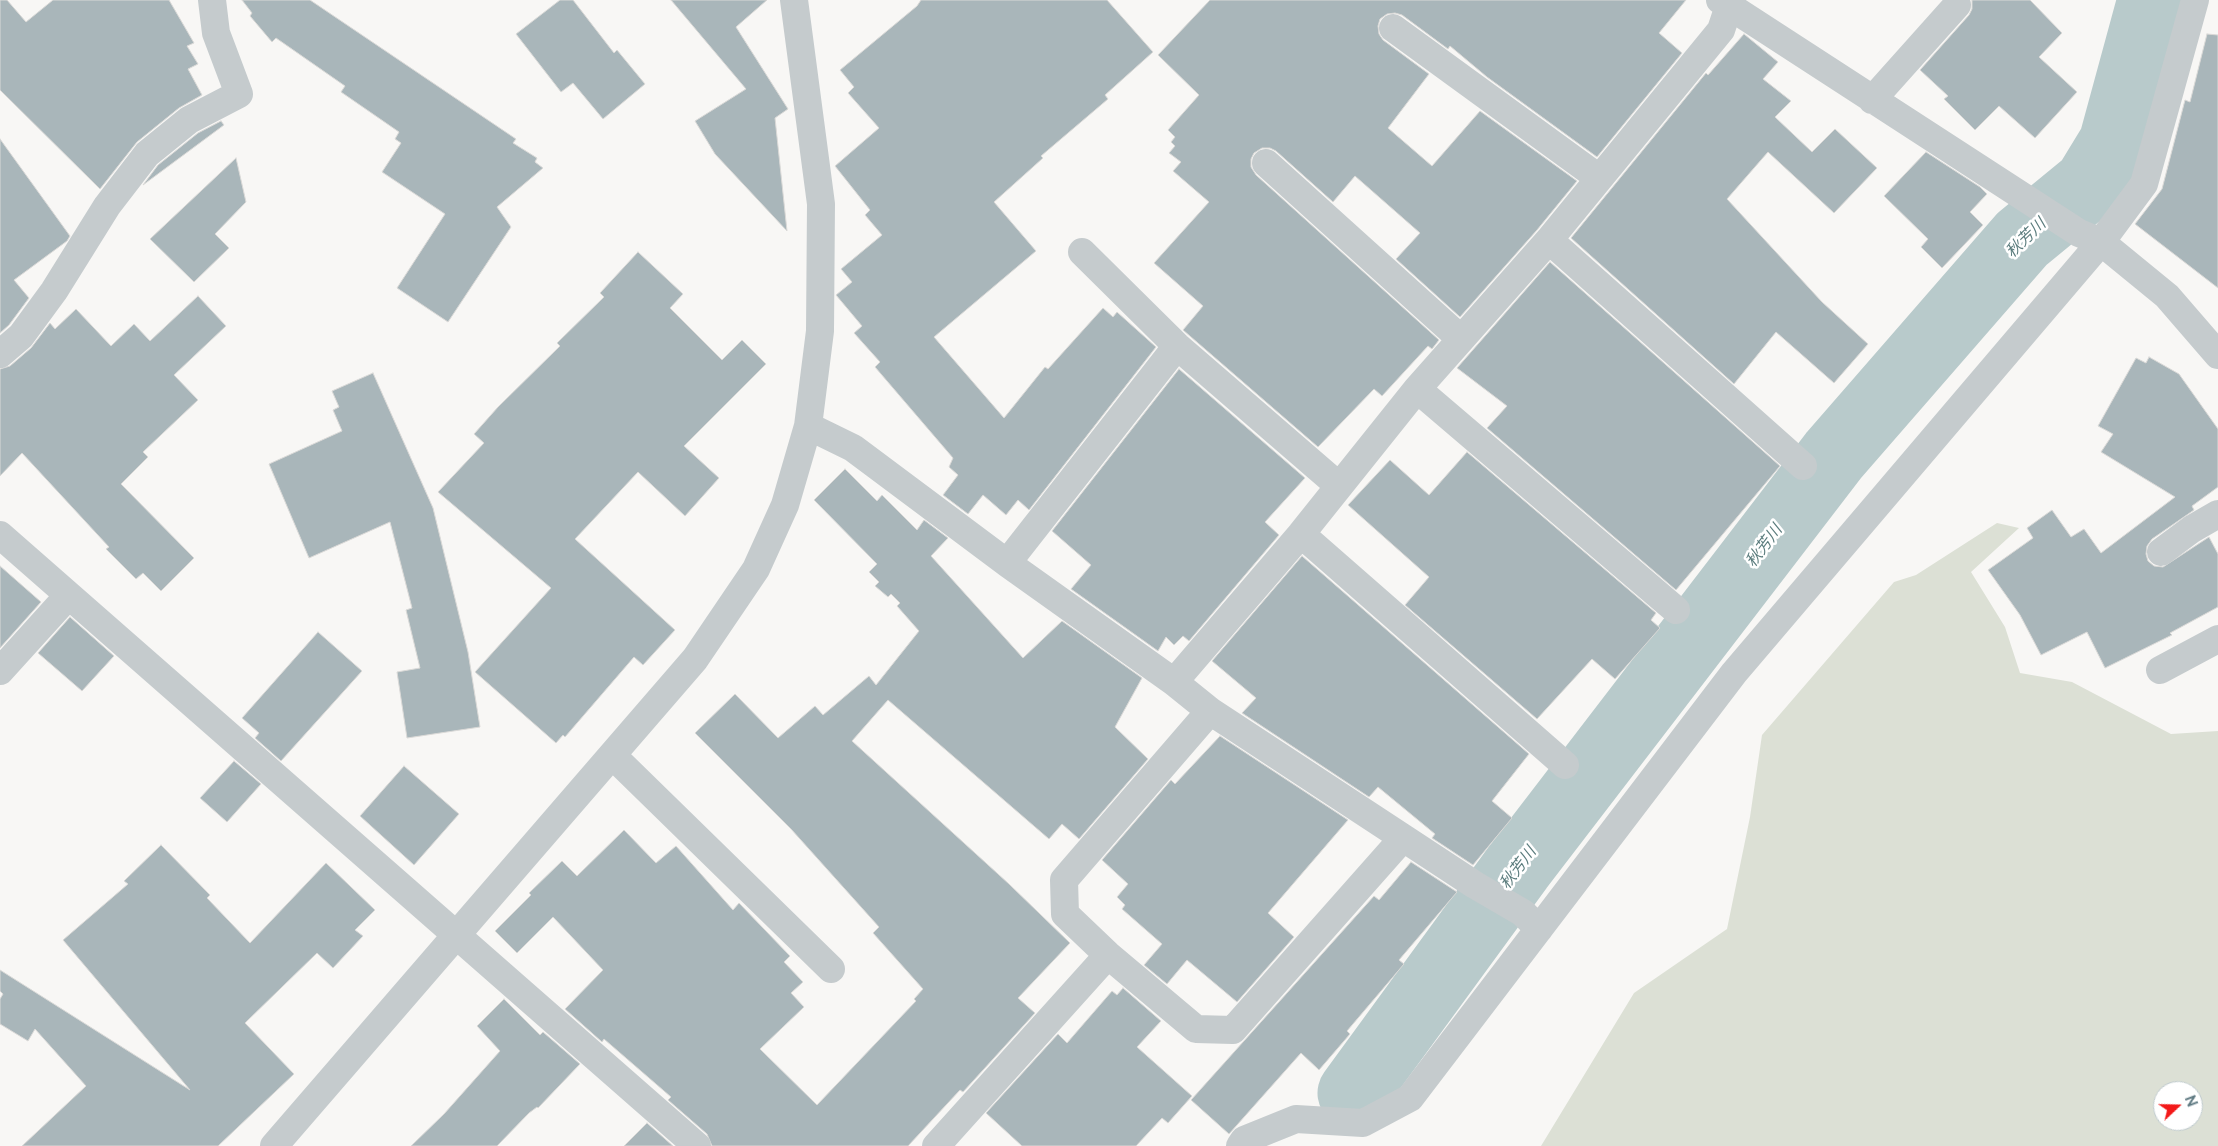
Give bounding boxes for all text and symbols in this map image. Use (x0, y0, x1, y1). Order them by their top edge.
water label: 秋芳川 (2002, 214, 2050, 262)
water label: 秋芳川 (1742, 521, 1786, 571)
water label: 秋芳川 (1496, 843, 1540, 893)
north arrow (2153, 1081, 2203, 1131)
text: N (2182, 1093, 2200, 1109)

